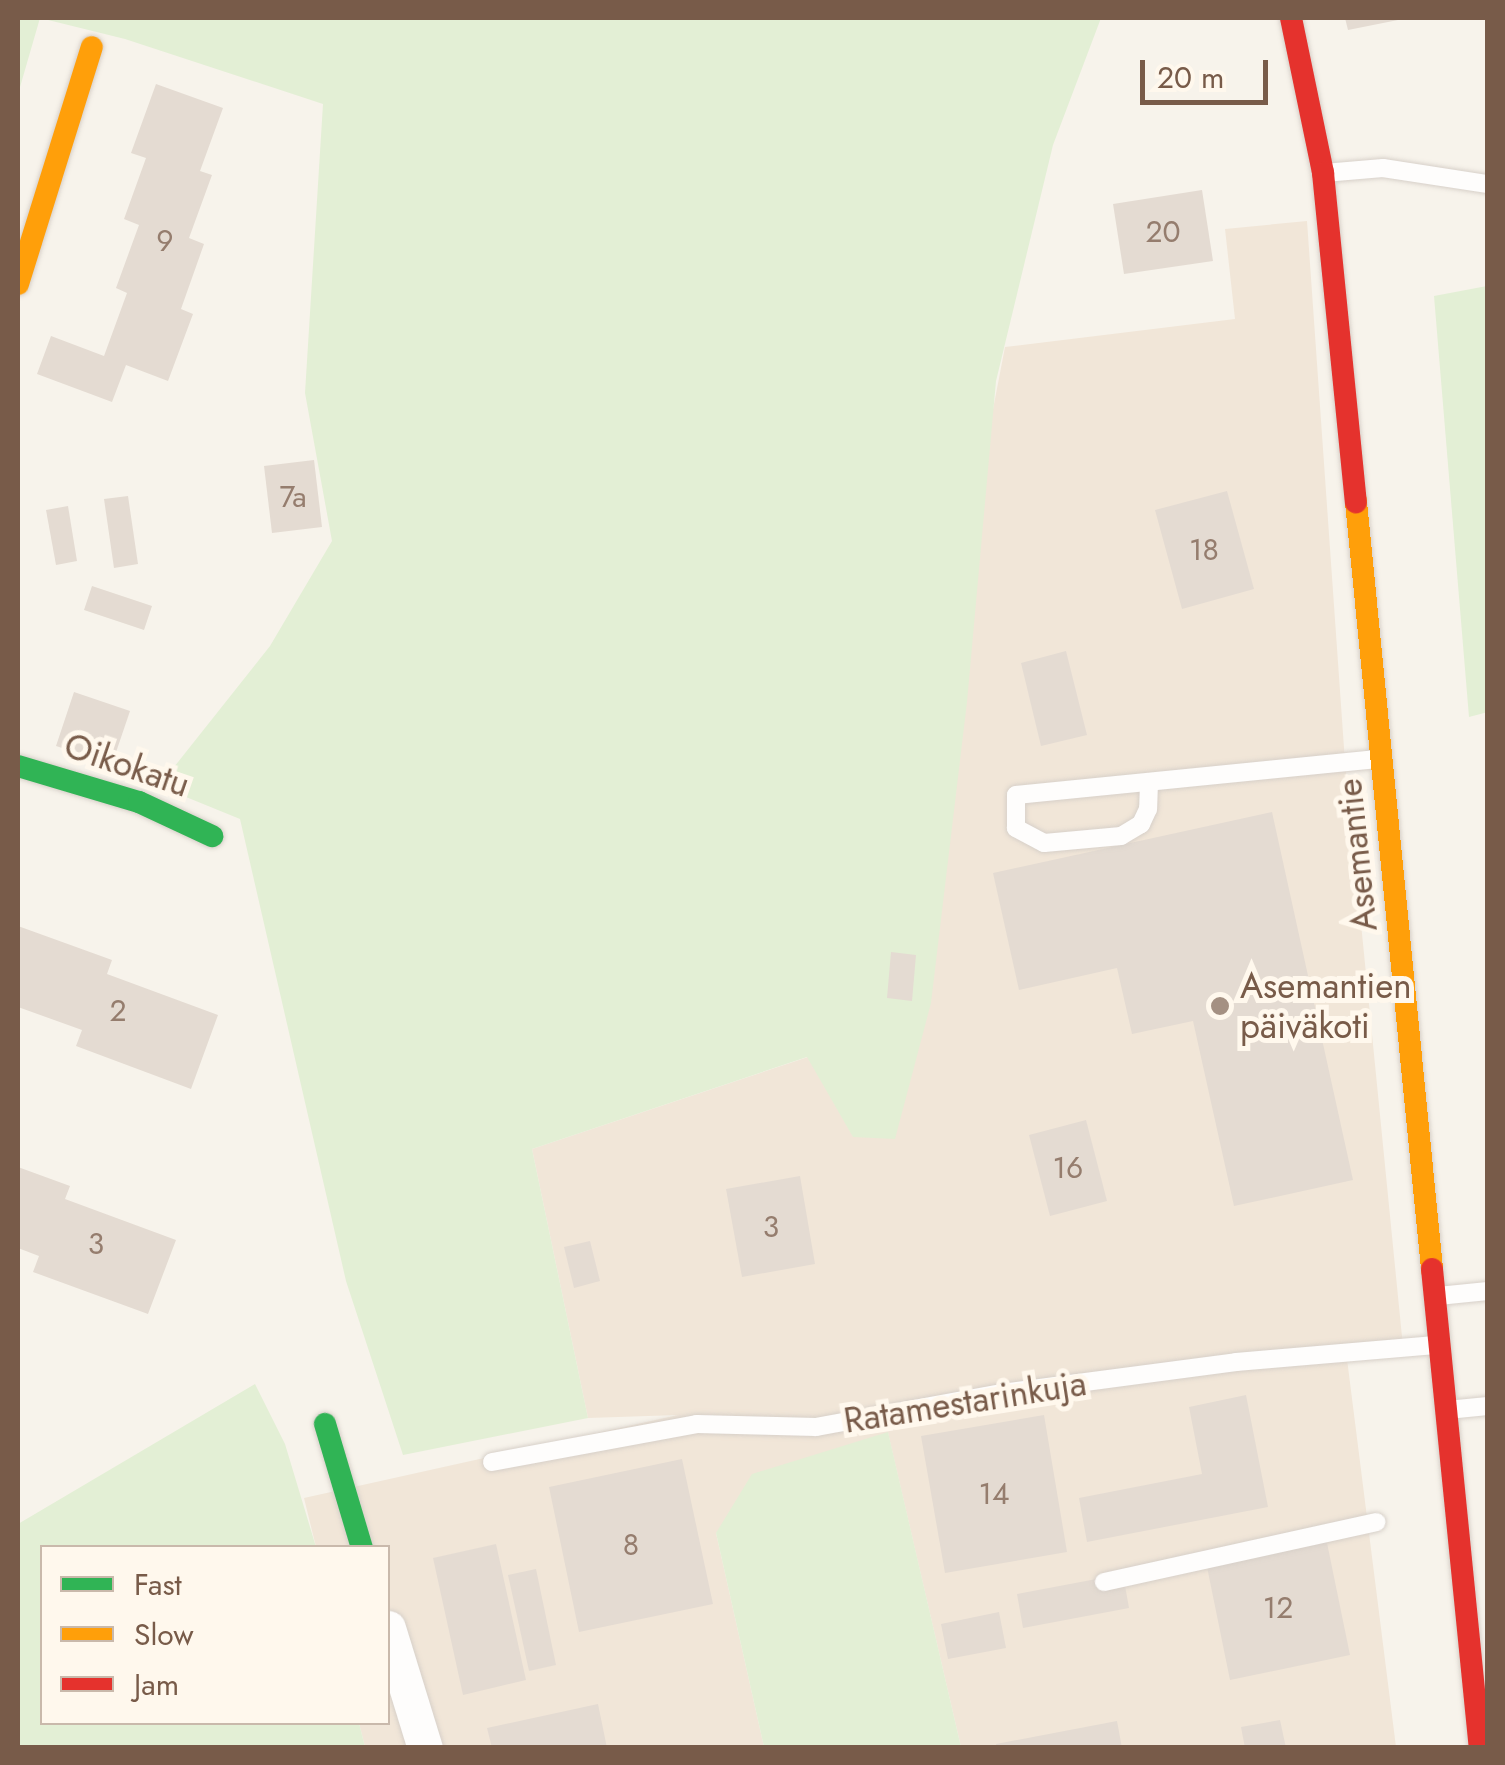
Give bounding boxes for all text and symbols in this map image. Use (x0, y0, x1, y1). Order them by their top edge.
scale bar (1145, 40, 1272, 102)
text: 20 m (1157, 56, 1224, 99)
house number: 20 (1145, 214, 1181, 250)
house number: 9 (156, 223, 174, 259)
house number: 7a (279, 479, 307, 515)
house number: 18 (1189, 532, 1219, 568)
street label: Oikokatu (59, 724, 195, 806)
street label: Asemantie (1328, 777, 1386, 933)
place label: Asemantien päiväkoti (1240, 965, 1412, 1047)
house number: 2 (109, 993, 127, 1029)
marker: Asemantien päiväkoti (1209, 995, 1231, 1017)
house number: 16 (1053, 1150, 1083, 1186)
house number: 3 (763, 1209, 779, 1245)
house number: 3 (88, 1226, 104, 1262)
street label: Ratamestarinkuja (841, 1362, 1089, 1442)
house number: 14 (979, 1476, 1009, 1512)
house number: 8 (623, 1527, 639, 1563)
legend (40, 1545, 390, 1725)
text: Fast (134, 1563, 182, 1606)
house number: 12 (1263, 1590, 1293, 1626)
text: Slow (134, 1613, 194, 1656)
text: Jam (134, 1663, 179, 1706)

